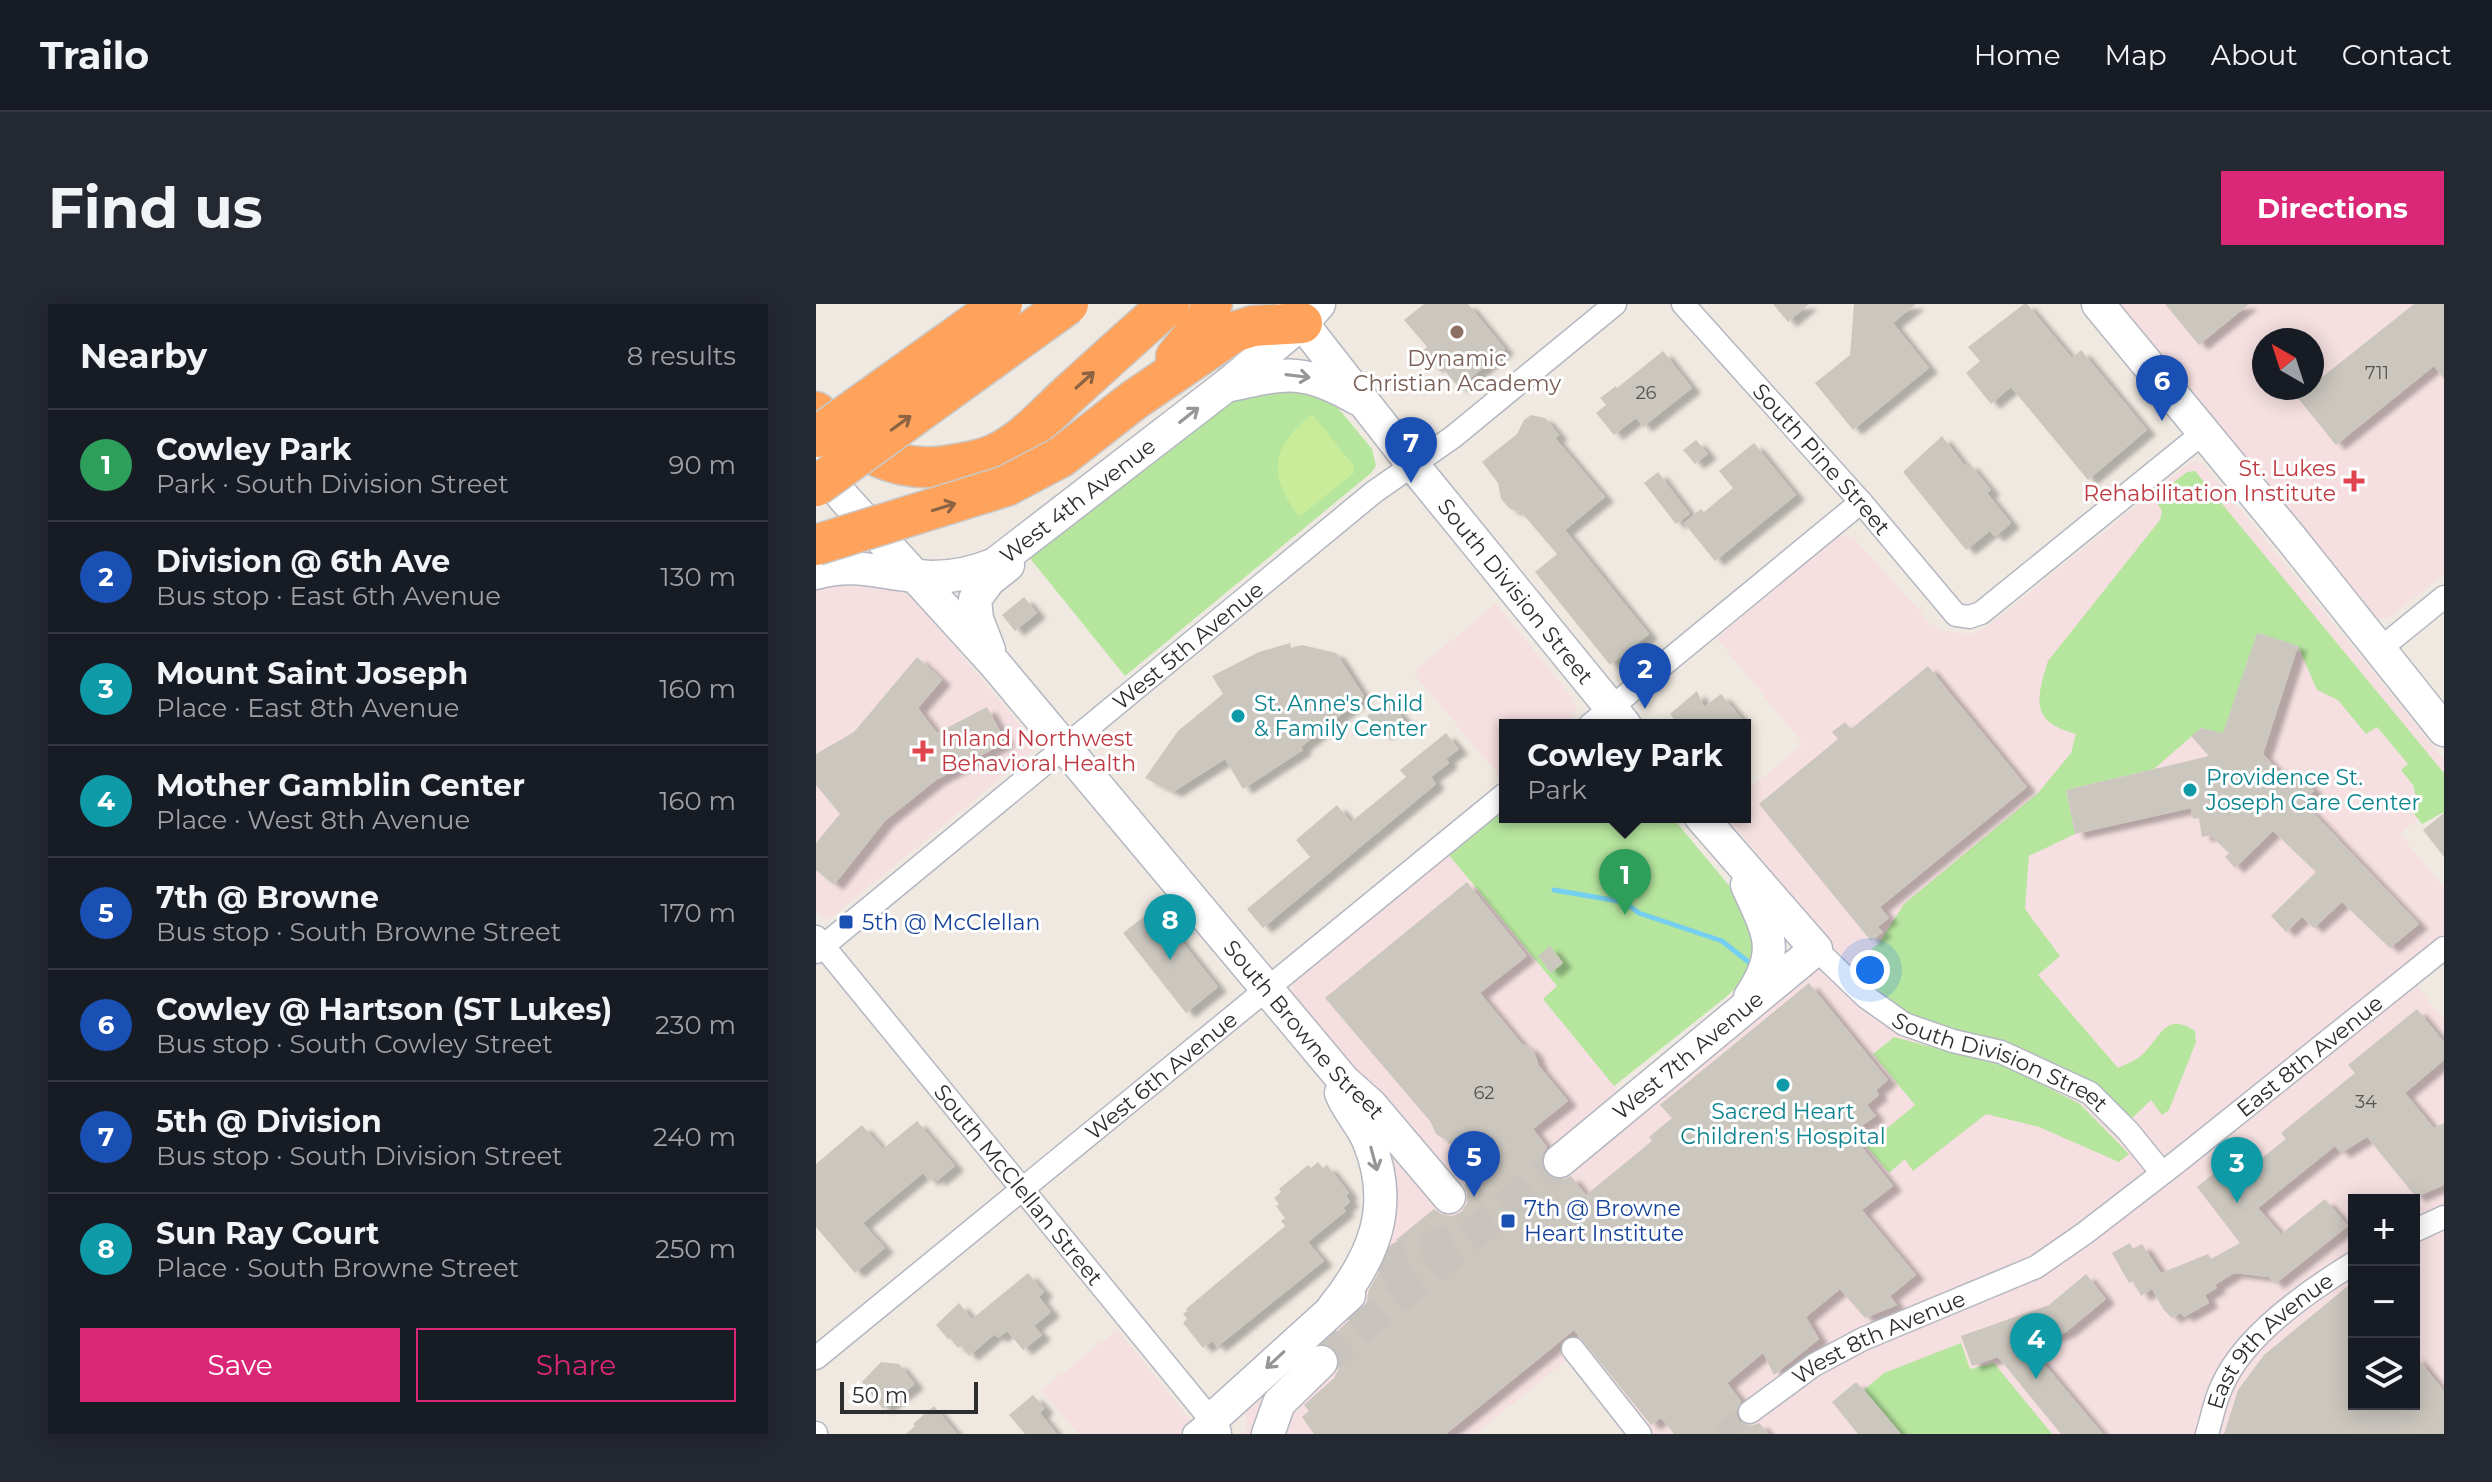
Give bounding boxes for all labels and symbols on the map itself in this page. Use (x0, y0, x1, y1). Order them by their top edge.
marker: Dynamic Christian Academy (1448, 323, 1466, 341)
north arrow (2252, 328, 2324, 400)
place label: Dynamic Christian Academy (1353, 345, 1561, 397)
pin: 6 (2136, 355, 2188, 421)
house number: 711 (2365, 362, 2389, 384)
one-way arrow (1285, 369, 1310, 384)
one-way arrow (1074, 371, 1094, 389)
street label: South Pine Street (1747, 378, 1896, 541)
house number: 26 (1635, 382, 1657, 404)
one-way arrow (1178, 407, 1199, 424)
one-way arrow (890, 415, 912, 431)
pin: 7 (1385, 417, 1437, 483)
street label: West 4th Avenue (995, 432, 1161, 569)
place label: St. Lukes Rehabilitation Institute (2083, 455, 2336, 507)
marker: St. Lukes Rehabilitation Institute (2343, 470, 2365, 492)
street label: South Division Street (1432, 493, 1599, 690)
one-way arrow (931, 499, 957, 514)
street label: West 5th Avenue (1107, 576, 1269, 716)
pin: 2 (1619, 643, 1671, 709)
place label: St. Anne's Child & Family Center (1254, 690, 1428, 742)
marker: St. Anne's Child & Family Center (1229, 707, 1247, 725)
place label: Inland Northwest Behavioral Health (941, 725, 1136, 777)
marker: Inland Northwest Behavioral Health (912, 740, 934, 762)
place label: Providence St. Joseph Care Center (2205, 764, 2420, 816)
marker: Providence St. Joseph Care Center (2181, 781, 2199, 799)
pin: 1 (1599, 849, 1651, 915)
pin: 8 (1144, 894, 1196, 960)
place label: 5th @ McClellan (862, 909, 1040, 936)
marker: 5th @ McClellan (837, 913, 855, 931)
street label: South Browne Street (1218, 935, 1390, 1125)
your location (1850, 950, 1890, 990)
street label: West 7th Avenue (1607, 985, 1769, 1126)
street label: East 8th Avenue (2231, 989, 2388, 1123)
street label: West 6th Avenue (1080, 1006, 1243, 1146)
street label: South Division Street (1886, 1007, 2114, 1118)
marker: Sacred Heart Children's Hospital (1774, 1076, 1792, 1094)
street label: South McClellan Street (928, 1079, 1109, 1291)
house number: 62 (1473, 1082, 1495, 1104)
house number: 34 (2355, 1091, 2377, 1113)
place label: Sacred Heart Children's Hospital (1680, 1098, 1886, 1150)
pin: 5 (1448, 1131, 1500, 1197)
pin: 3 (2211, 1137, 2263, 1203)
one-way arrow (1367, 1146, 1382, 1172)
place label: 7th @ Browne Heart Institute (1524, 1195, 1684, 1247)
marker: 7th @ Browne Heart Institute (1499, 1212, 1517, 1230)
street label: East 9th Avenue (2201, 1267, 2338, 1413)
street label: West 8th Avenue (1787, 1285, 1969, 1390)
pin: 4 (2010, 1313, 2062, 1379)
one-way arrow (1265, 1351, 1285, 1369)
scale bar (840, 1378, 978, 1414)

